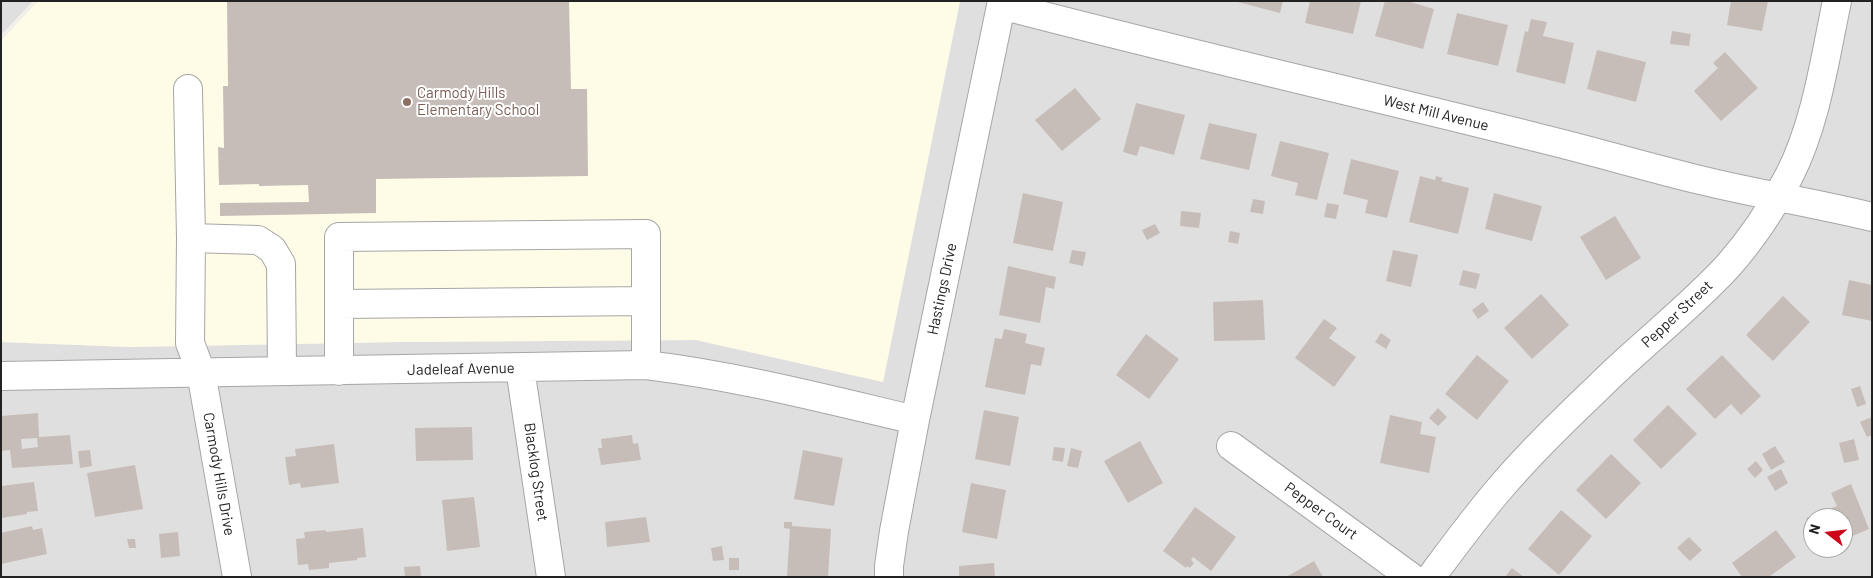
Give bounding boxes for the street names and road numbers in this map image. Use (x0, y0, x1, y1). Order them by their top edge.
street label: West Mill Avenue (1381, 91, 1491, 135)
street label: Hastings Drive (923, 241, 961, 337)
street label: Pepper Street (1638, 277, 1716, 351)
street label: Jadeleaf Avenue (407, 359, 515, 379)
street label: Carmody Hills Drive (199, 411, 239, 537)
street label: Blacklog Street (520, 422, 552, 522)
street label: Pepper Court (1281, 478, 1361, 544)

